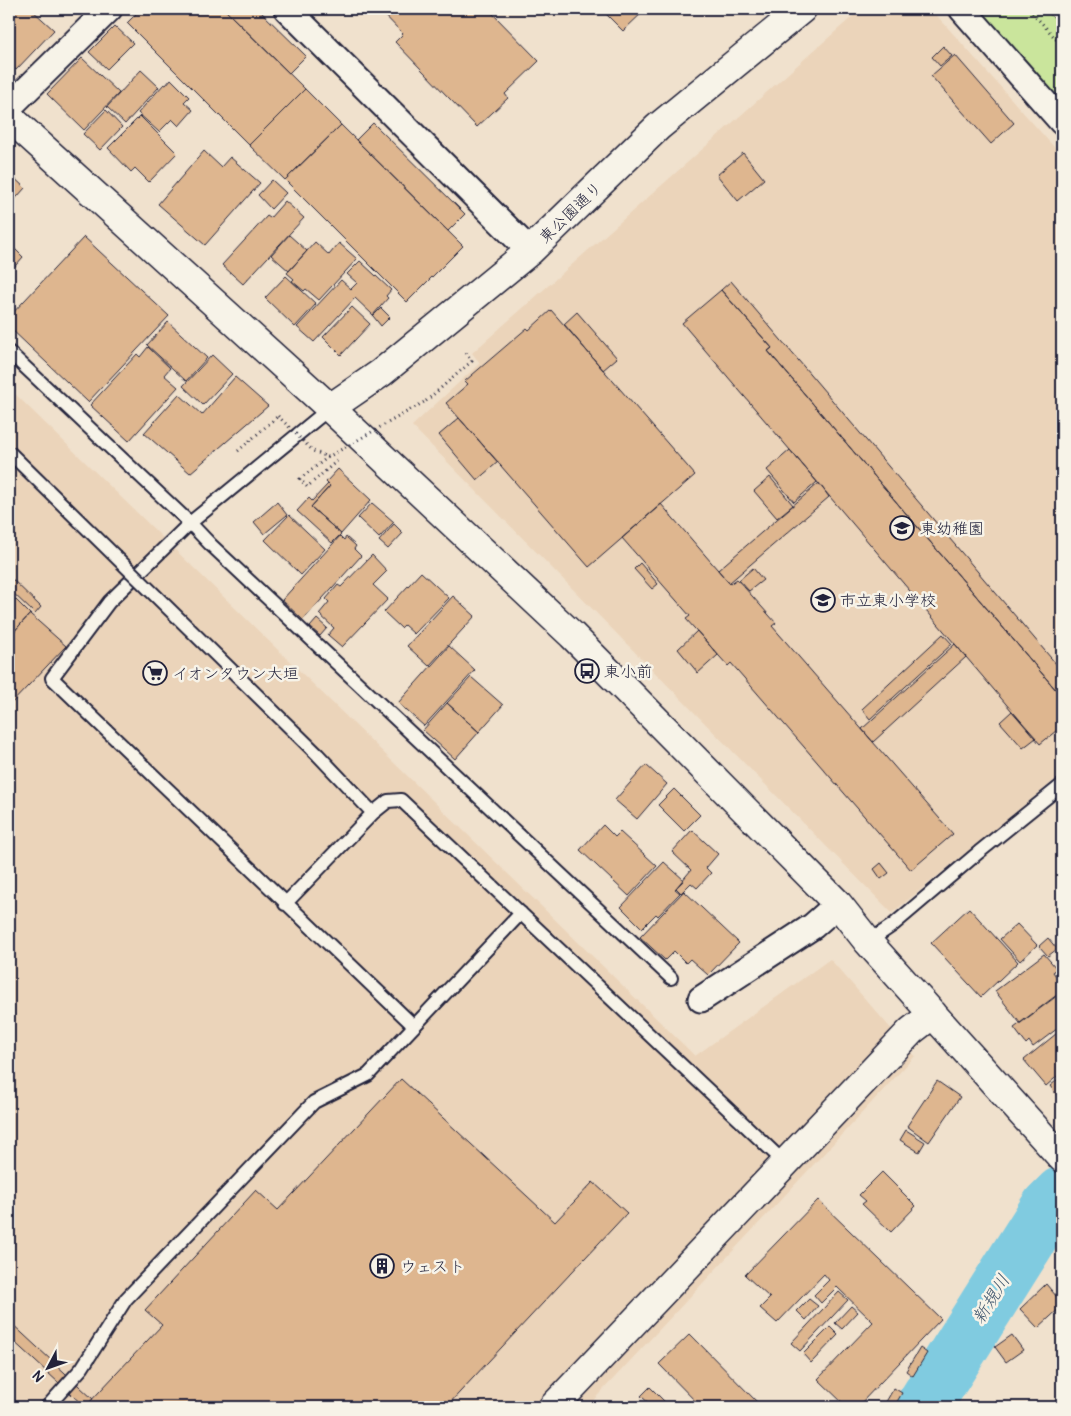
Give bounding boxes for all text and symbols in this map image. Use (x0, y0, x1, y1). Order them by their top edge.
street label: 東公園通り (535, 178, 606, 248)
school or university icon: 東幼稚園 (889, 515, 915, 541)
place label: 東幼稚園 (920, 519, 984, 539)
school or university icon: 市立東小学校 (810, 587, 836, 613)
place label: 市立東小学校 (840, 591, 936, 611)
bus stop icon: 東小前 (574, 658, 600, 684)
supermarket icon: イオンタウン大垣 (142, 660, 168, 686)
place label: 東小前 (604, 662, 652, 682)
place label: イオンタウン大垣 (172, 664, 299, 684)
building icon: ウェスト (369, 1253, 395, 1279)
place label: ウェスト (400, 1257, 465, 1277)
water label: 新規川 (967, 1270, 1015, 1328)
north arrow (22, 1344, 72, 1394)
text: N (29, 1367, 48, 1385)

